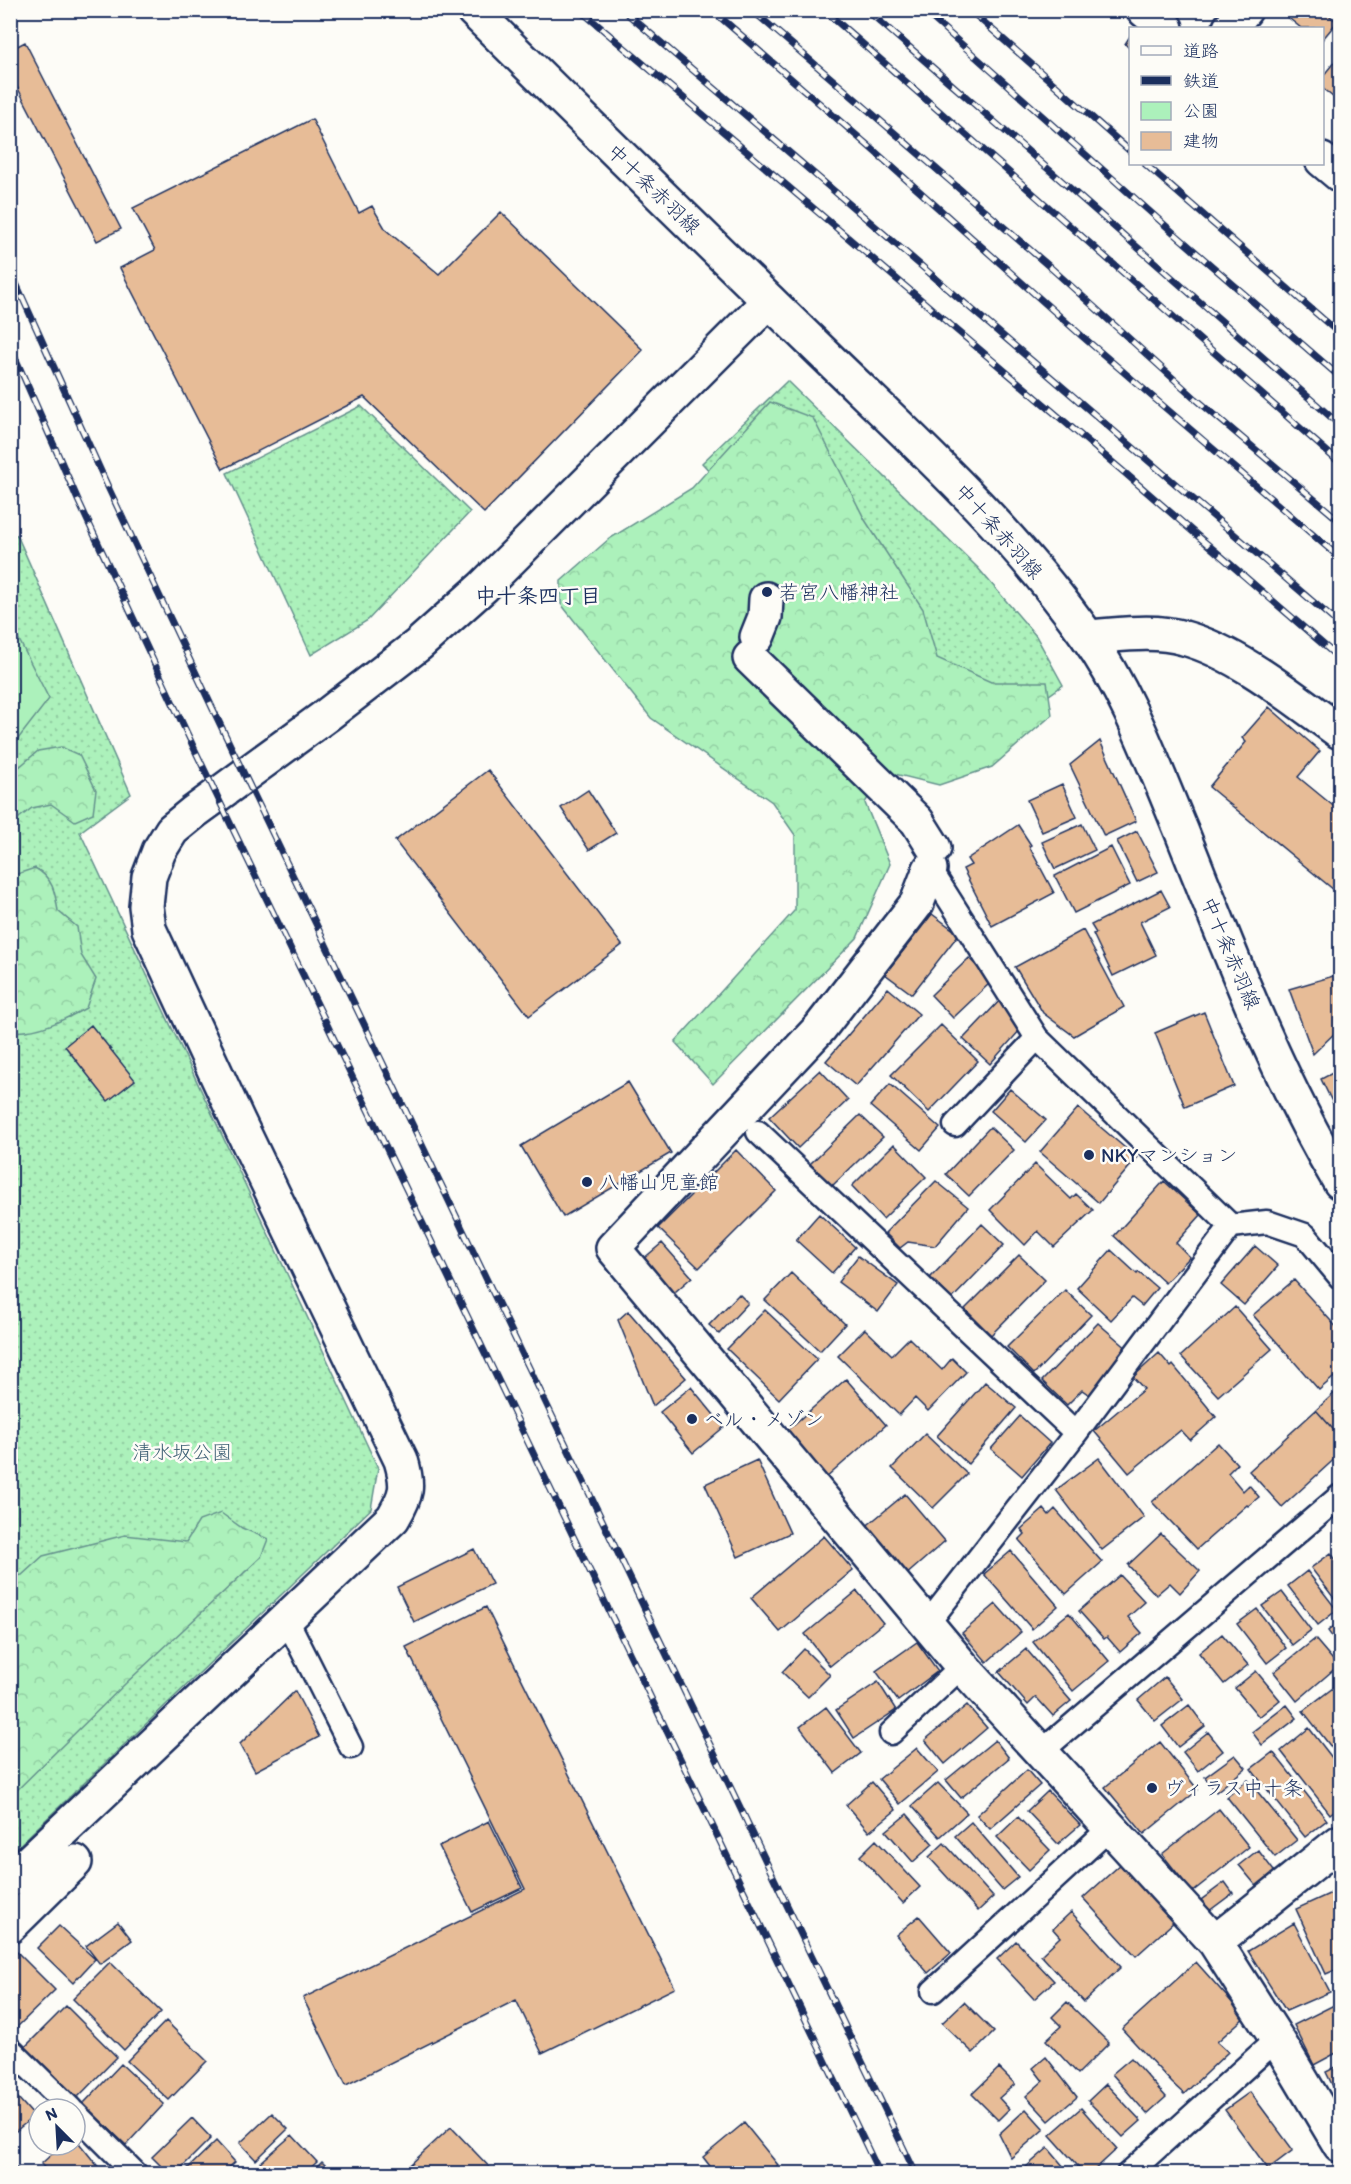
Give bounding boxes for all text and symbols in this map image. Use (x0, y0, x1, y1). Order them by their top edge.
legend (1129, 27, 1324, 165)
text: 道路 (1183, 40, 1219, 62)
text: 鉄道 (1183, 70, 1219, 92)
text: 公園 (1183, 100, 1219, 122)
text: 建物 (1183, 130, 1219, 152)
street label: 中十条赤羽線 (603, 139, 705, 239)
street label: 中十条赤羽線 (950, 478, 1048, 584)
place label: 若宮八幡神社 (779, 580, 899, 604)
district label: 中十条四丁目 (475, 583, 601, 608)
marker: 若宮八幡神社 (760, 585, 774, 599)
street label: 中十条赤羽線 (1197, 893, 1265, 1013)
place label: NKYマンション (1101, 1143, 1238, 1167)
marker: NKYマンション (1082, 1148, 1096, 1162)
place label: 八幡山児童館 (599, 1170, 719, 1194)
marker: 八幡山児童館 (580, 1175, 594, 1189)
place label: ベル・メゾン (704, 1407, 824, 1431)
marker: ベル・メゾン (685, 1412, 699, 1426)
park label: 清水坂公園 (132, 1440, 232, 1464)
place label: ヴィラス中十条 (1164, 1776, 1303, 1800)
marker: ヴィラス中十条 (1145, 1781, 1159, 1795)
north arrow (27, 2097, 87, 2157)
text: N (42, 2103, 60, 2125)

